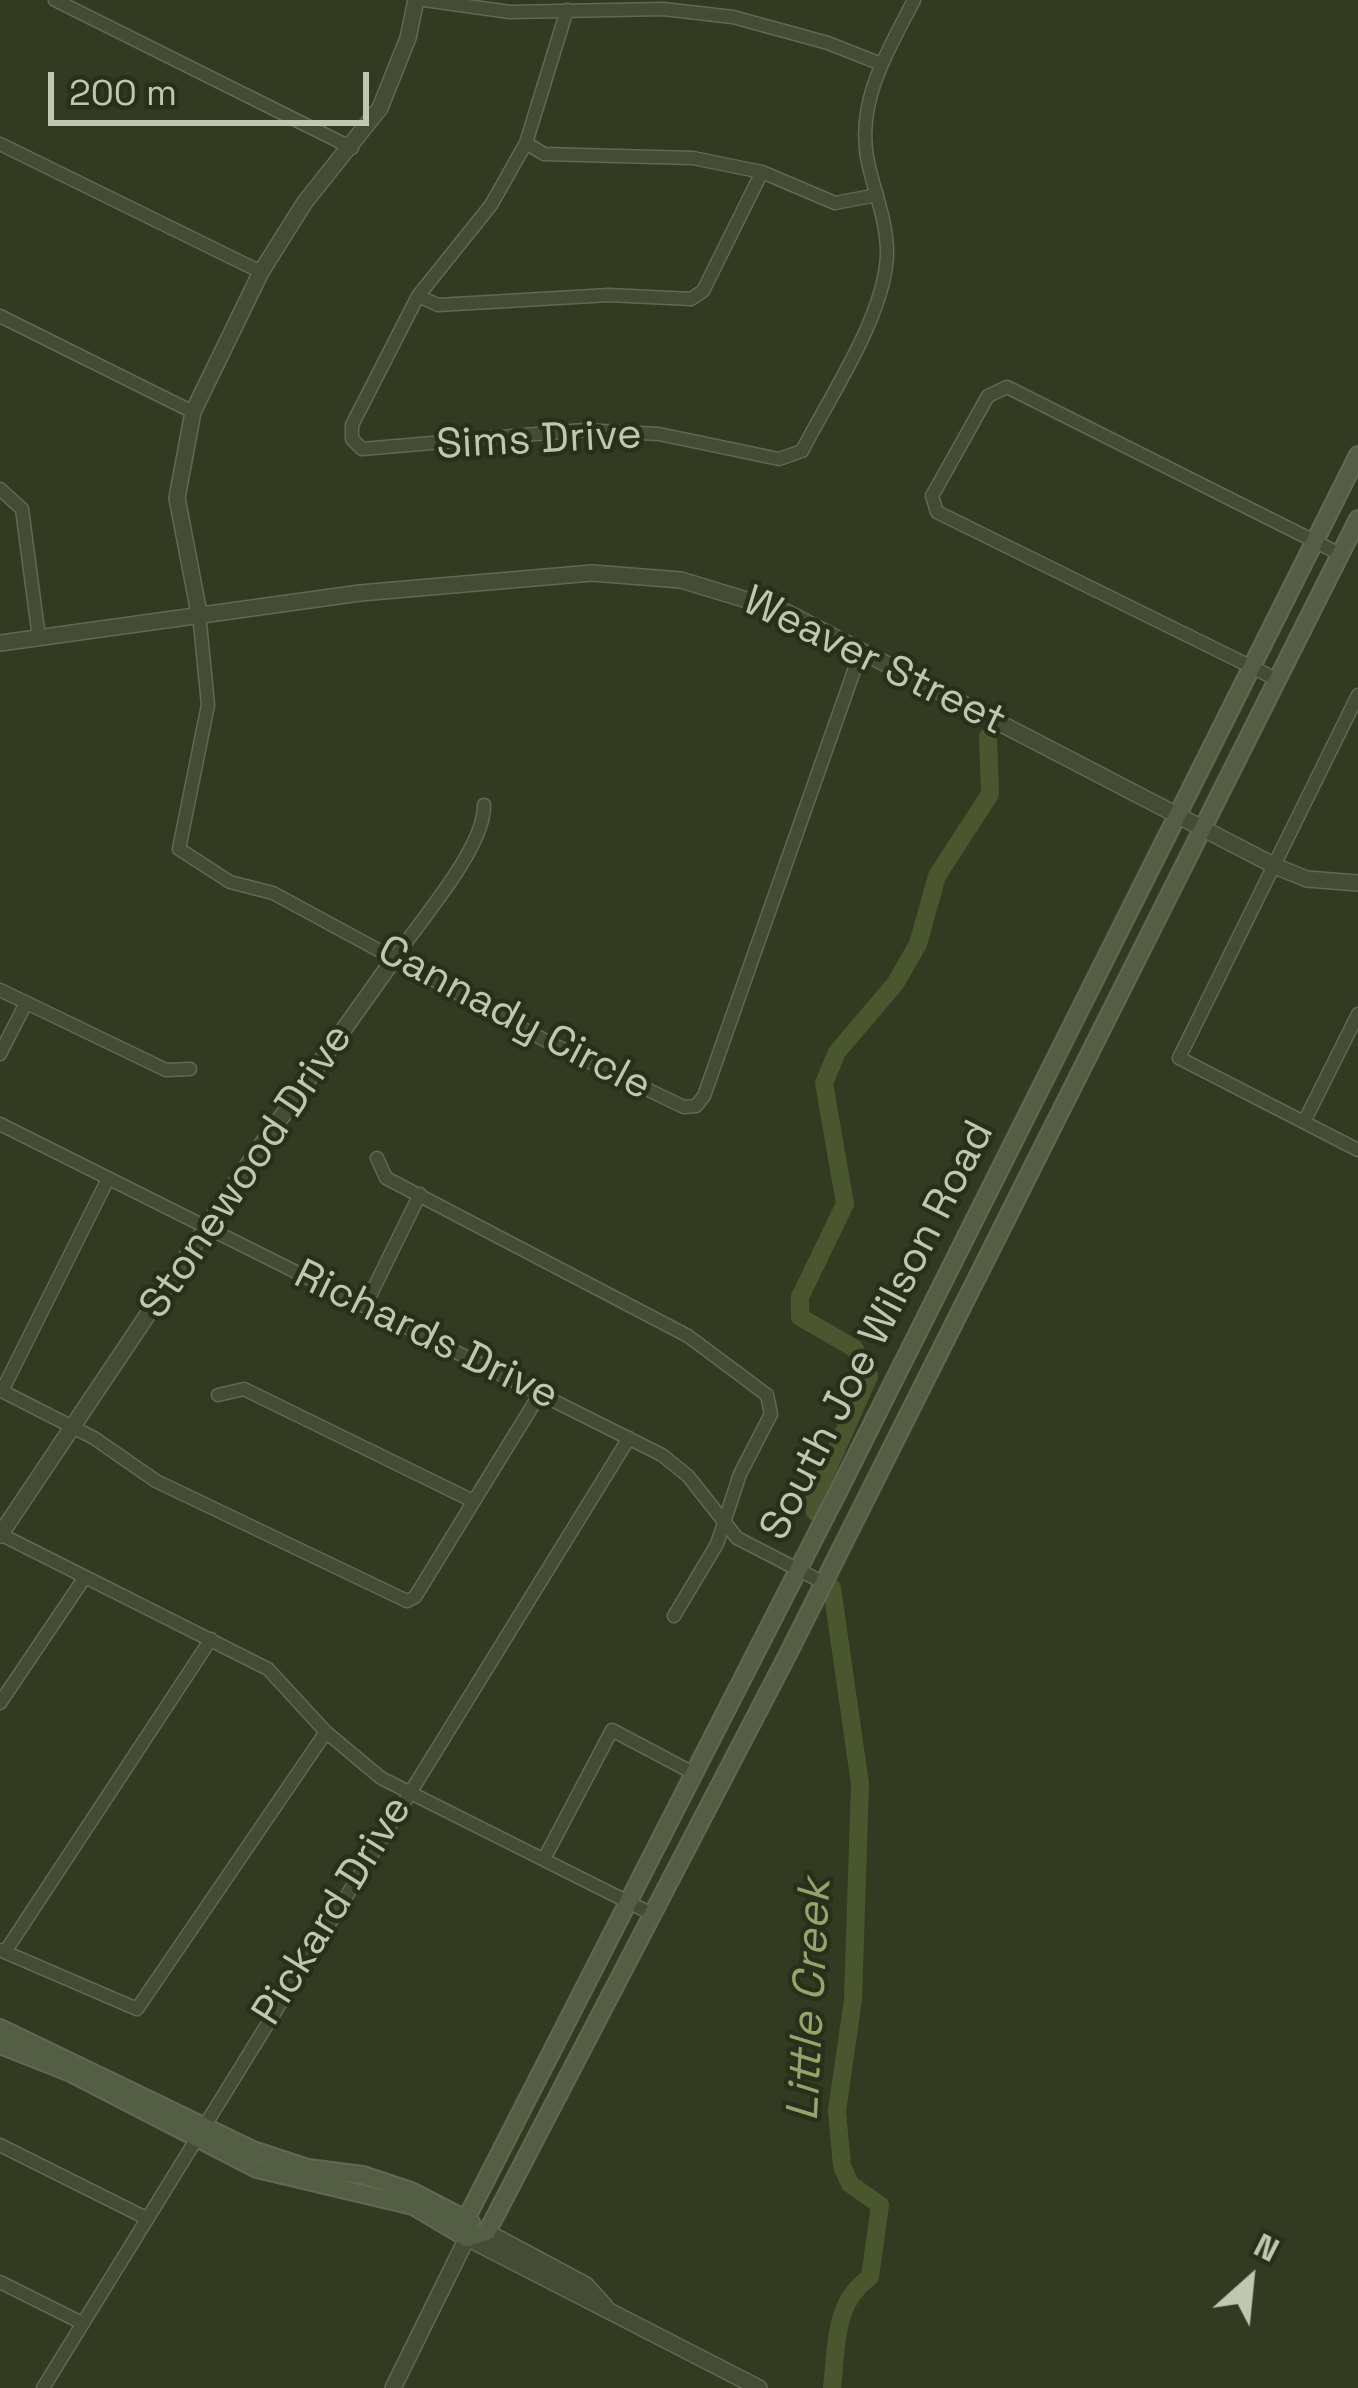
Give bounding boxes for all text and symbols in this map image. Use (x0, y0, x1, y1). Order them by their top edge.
scale bar (54, 48, 375, 122)
text: 200 m (69, 70, 177, 116)
street label: Sims Drive (435, 410, 643, 472)
street label: Weaver Street (735, 577, 1013, 747)
street label: Cannady Circle (369, 926, 659, 1112)
street label: Stonewood Drive (130, 1015, 364, 1329)
street label: South Joe Wilson Road (750, 1113, 1006, 1549)
street label: Richards Drive (286, 1250, 566, 1422)
street label: Pickard Drive (243, 1787, 423, 2035)
water label: Little Creek (778, 1877, 844, 2123)
north arrow (1190, 2220, 1310, 2340)
text: N (1247, 2224, 1286, 2272)

